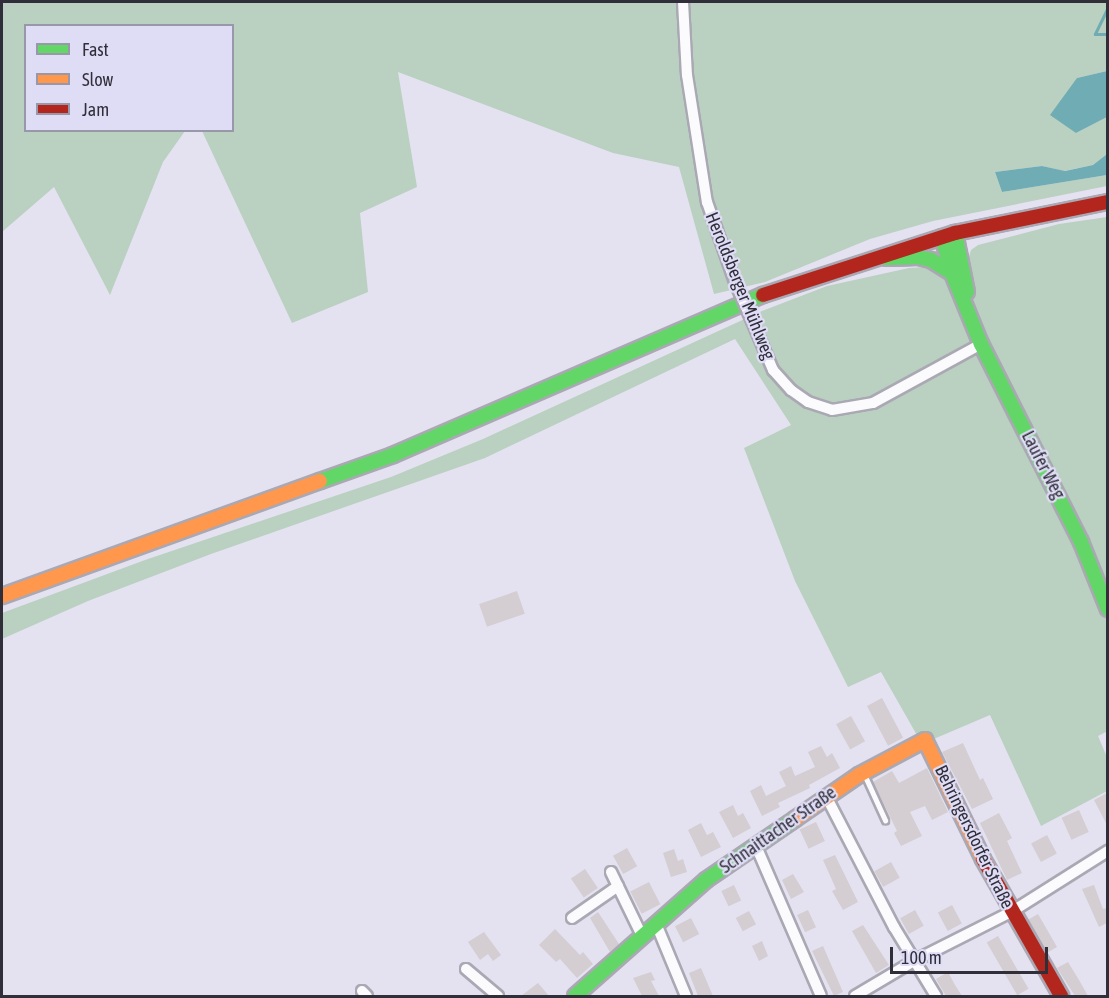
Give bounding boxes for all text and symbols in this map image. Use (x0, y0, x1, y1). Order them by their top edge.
legend (24, 24, 234, 132)
text: Fast (82, 39, 109, 60)
text: Slow (82, 69, 113, 90)
text: Jam (82, 99, 109, 120)
street label: Heroldsberger Mühlweg (701, 209, 779, 363)
street label: Laufer Weg (1017, 427, 1069, 503)
street label: Behringersdorfer Straße (930, 762, 1018, 912)
street label: Schnaittacher Straße (716, 782, 840, 878)
scale bar (893, 935, 1050, 973)
text: 100 m (901, 947, 942, 968)

